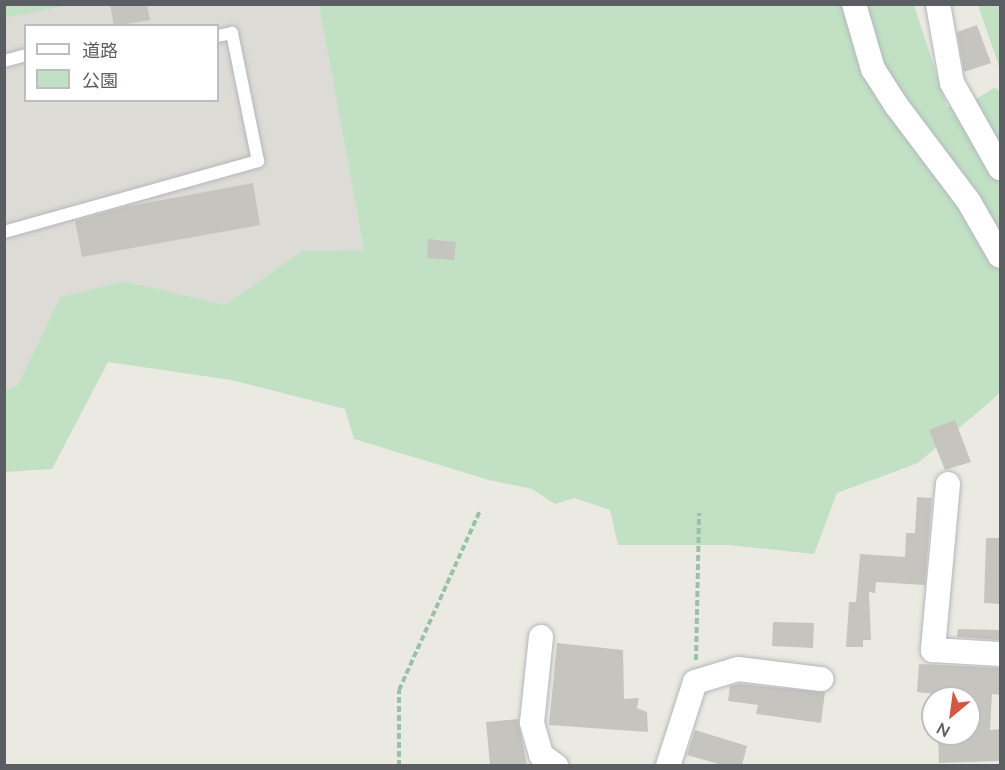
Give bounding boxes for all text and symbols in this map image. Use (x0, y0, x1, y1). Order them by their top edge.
legend (24, 24, 219, 102)
text: 道路 (82, 39, 118, 61)
text: 公園 (82, 69, 118, 91)
north arrow (921, 686, 981, 746)
text: N (933, 719, 953, 742)

